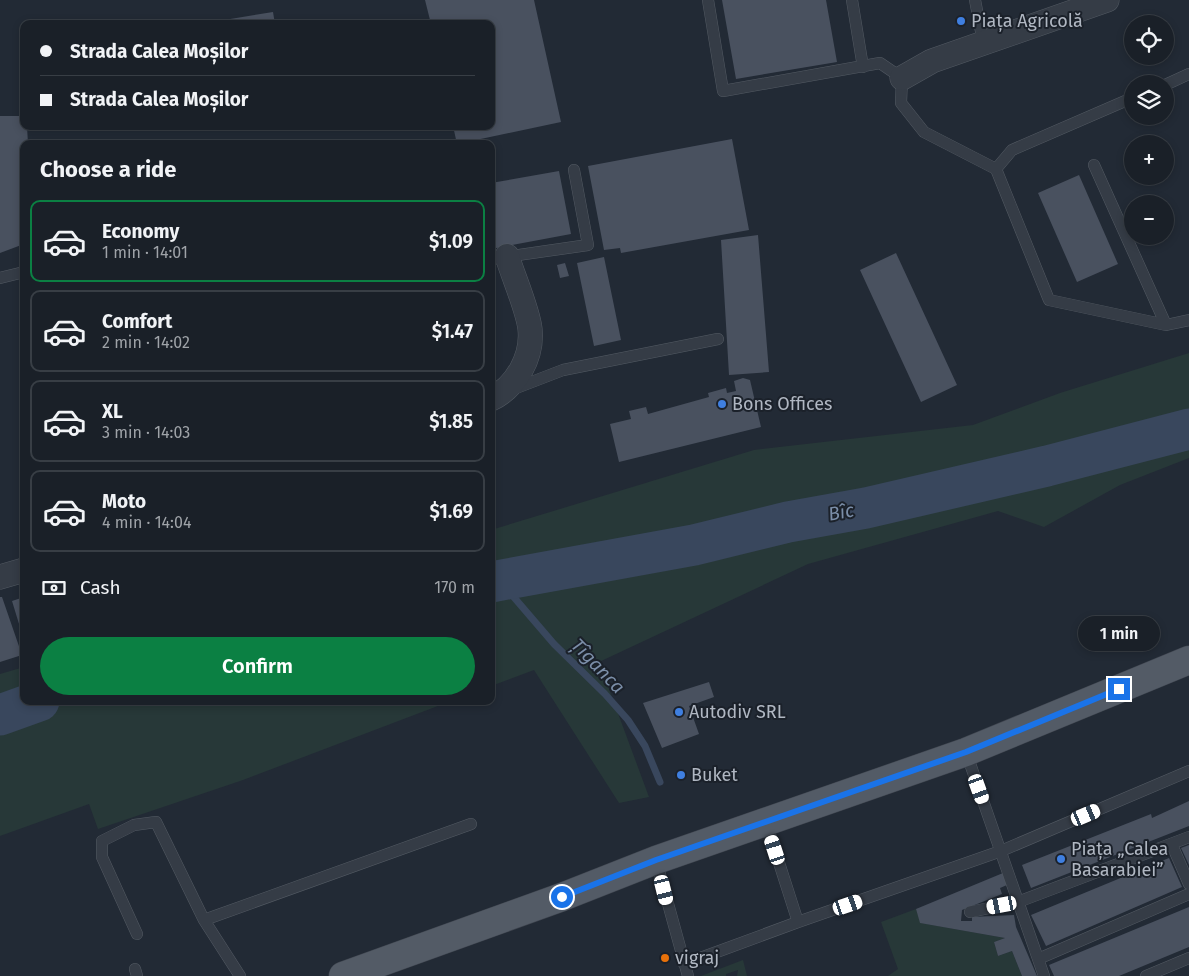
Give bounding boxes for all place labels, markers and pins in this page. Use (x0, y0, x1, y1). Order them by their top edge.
place label: Piața Agricolă (971, 10, 1083, 33)
marker: Piața Agricolă (955, 15, 967, 27)
place label: Bons Offices (732, 393, 832, 415)
marker: Bons Offices (716, 398, 728, 410)
place label: Autodiv SRL (689, 701, 786, 723)
marker: Autodiv SRL (673, 706, 685, 718)
place label: Buket (691, 764, 738, 786)
marker: Buket (675, 769, 687, 781)
place label: Piața „Calea Basarabiei” (1071, 838, 1168, 881)
marker: Piața „Calea Basarabiei” (1055, 853, 1067, 865)
place label: vigraj (675, 947, 719, 969)
marker: vigraj (659, 952, 671, 964)

